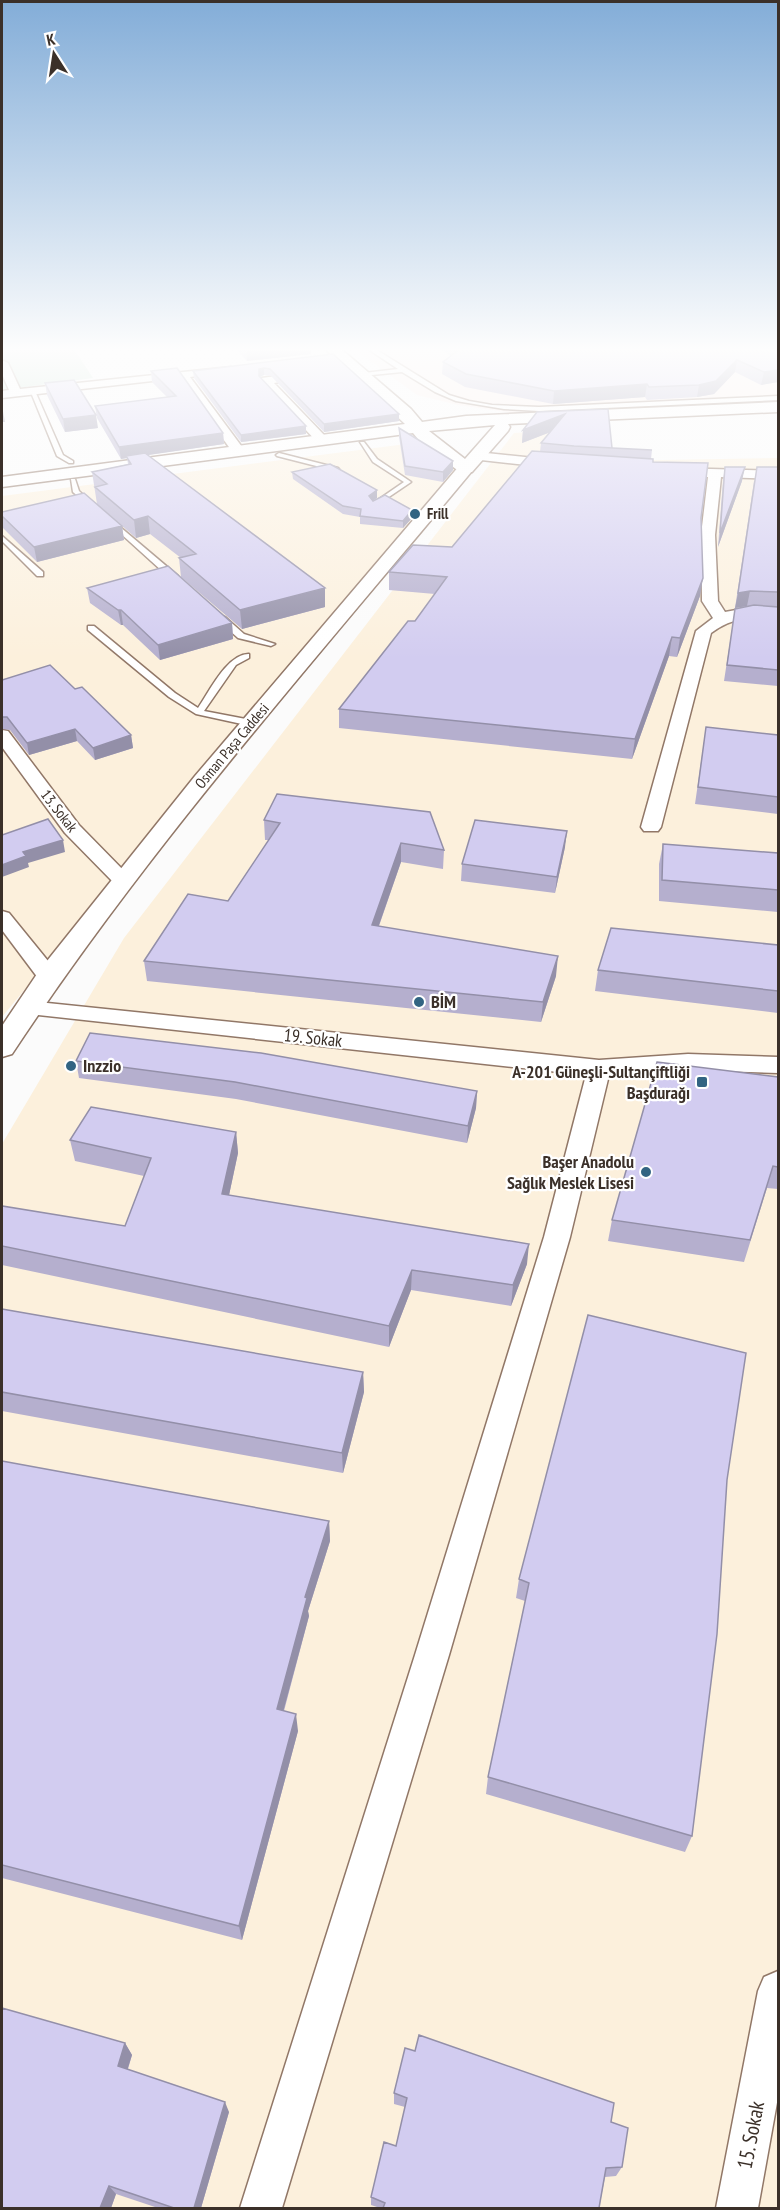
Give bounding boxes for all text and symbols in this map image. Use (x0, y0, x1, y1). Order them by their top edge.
north arrow (24, 24, 84, 84)
text: K (45, 29, 58, 50)
place label: Frill (427, 504, 449, 523)
marker: Frill (408, 507, 422, 521)
street label: Osman Paşa Caddesi (190, 699, 273, 792)
street label: 13. Sokak (37, 786, 82, 836)
place label: BİM (431, 990, 456, 1013)
marker: BİM (412, 995, 426, 1009)
street label: 19. Sokak (283, 1023, 343, 1052)
place label: Inzzio (83, 1054, 121, 1077)
marker: Inzzio (64, 1059, 78, 1073)
place label: A-201 Güneşli-Sultançiftliği Başdurağı (511, 1060, 690, 1104)
marker: A-201 Güneşli-Sultançiftliği Başdurağı (695, 1075, 709, 1089)
place label: Başer Anadolu Sağlık Meslek Lisesi (507, 1150, 634, 1194)
marker: Başer Anadolu Sağlık Meslek Lisesi (639, 1165, 653, 1179)
street label: 15. Sokak (731, 2099, 770, 2171)

